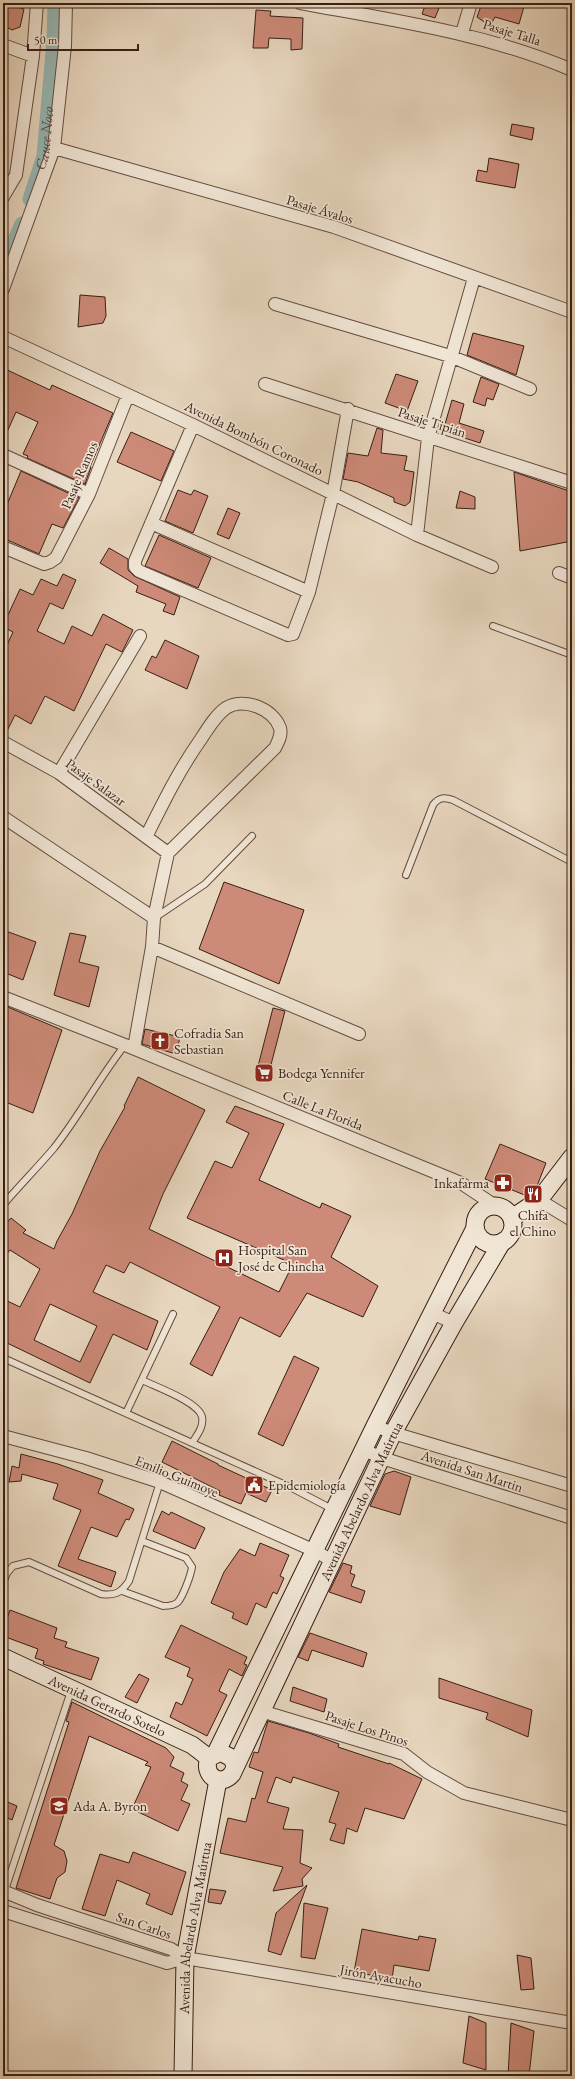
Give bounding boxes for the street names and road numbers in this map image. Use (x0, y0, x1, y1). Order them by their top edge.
street label: Pasaje Talla (481, 15, 544, 49)
street label: Pasaje Ávalos (284, 190, 356, 228)
street label: Avenida Bombón Coronado (181, 396, 326, 479)
street label: Pasaje Tipián (396, 403, 469, 442)
street label: Pasaje Ramos (57, 438, 102, 512)
street label: Pasaje Salazar (62, 754, 130, 810)
street label: Calle La Florida (280, 1086, 366, 1134)
street label: Avenida Abelardo Alva Maúrtua (315, 1418, 407, 1584)
street label: Avenida San Martin (418, 1446, 526, 1496)
street label: Emilio Guimoye (133, 1451, 222, 1501)
street label: Avenida Gerardo Sotelo (45, 1670, 169, 1741)
street label: Pasaje Los Pinos (323, 1706, 411, 1750)
street label: Avenida Abelardo Alva Maúrtua (175, 1840, 215, 2015)
street label: San Carlos (114, 1907, 174, 1943)
street label: Jirón Ayacucho (338, 1960, 424, 1992)

